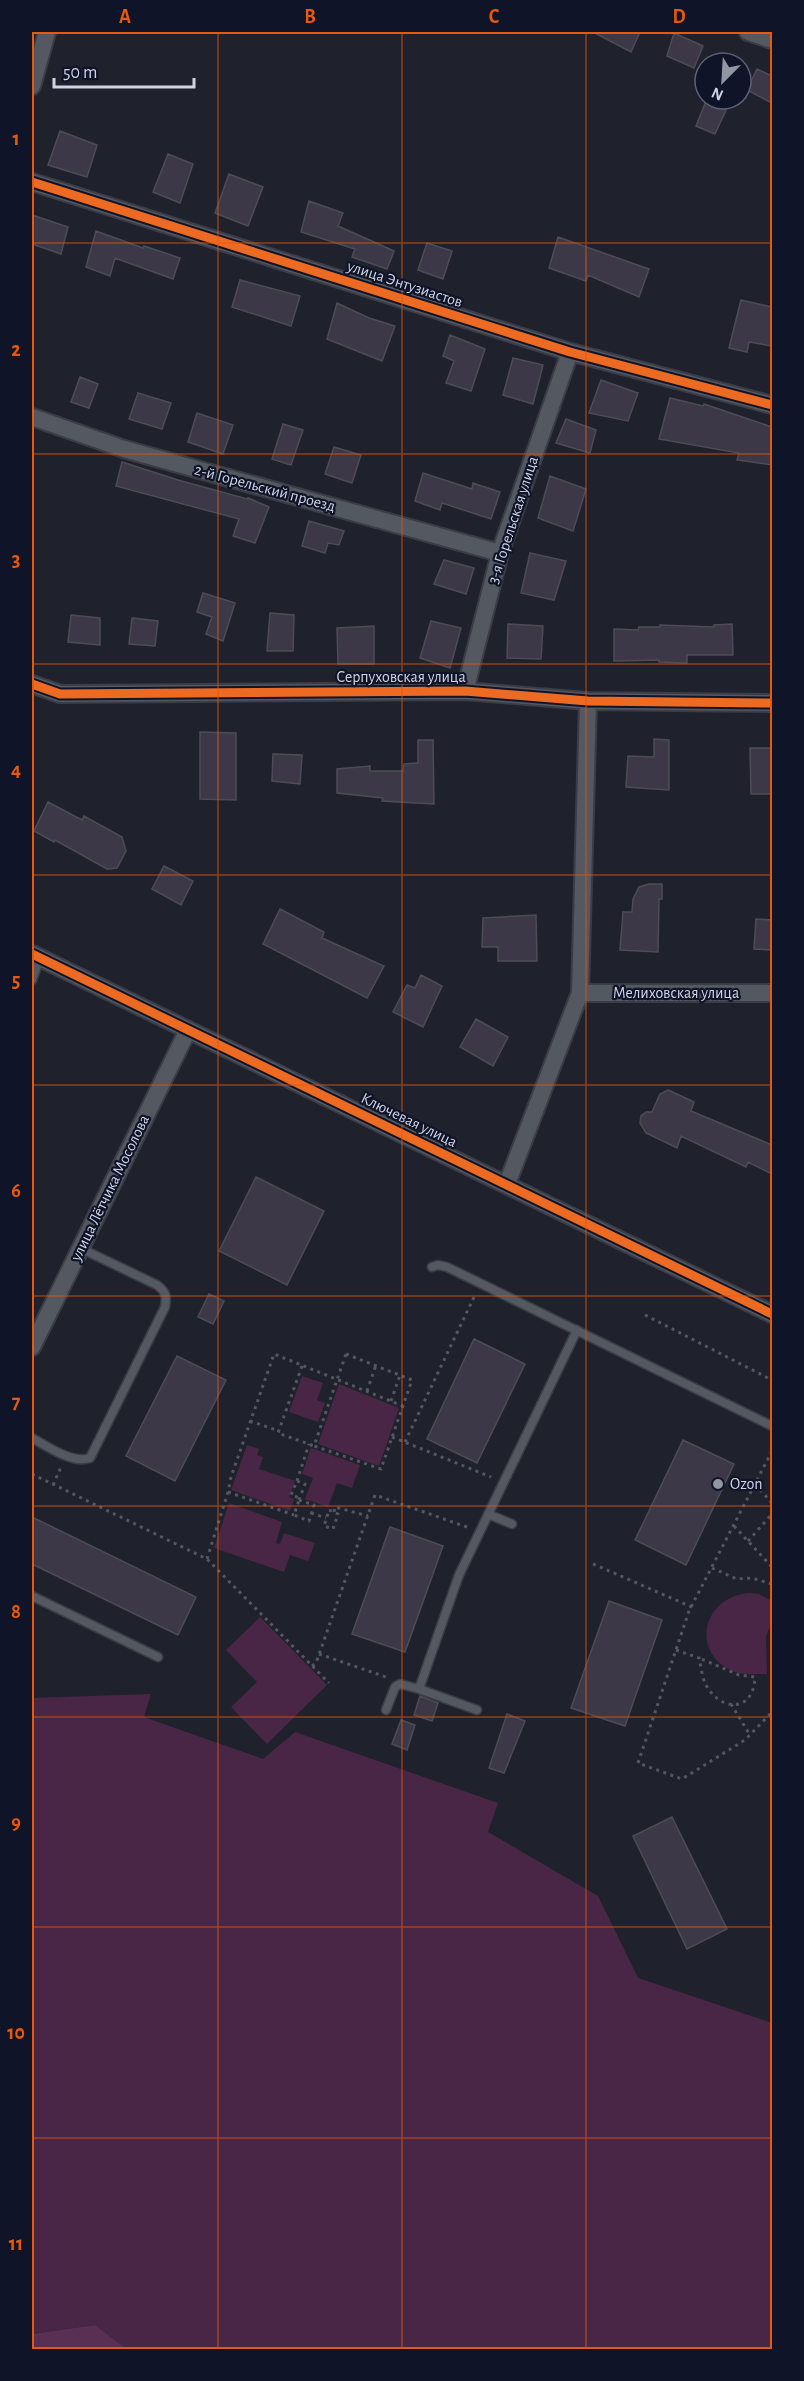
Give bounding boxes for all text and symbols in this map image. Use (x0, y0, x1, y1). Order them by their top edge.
text: A (119, 7, 131, 27)
text: B (304, 7, 316, 27)
text: C (489, 7, 500, 27)
text: D (672, 7, 686, 27)
scale bar (54, 51, 194, 89)
north arrow (693, 51, 753, 111)
text: 50 m (63, 64, 97, 82)
text: N (709, 84, 726, 103)
text: 1 (12, 129, 20, 149)
street label: улица Энтузиастов (344, 258, 465, 311)
text: 2 (11, 340, 21, 360)
street label: 3-я Горельская улица (485, 454, 542, 586)
street label: 2-й Горельский проезд (193, 461, 337, 515)
text: 3 (12, 550, 20, 570)
street label: Серпуховская улица (336, 669, 466, 686)
text: 4 (11, 760, 21, 780)
text: 5 (12, 971, 20, 991)
street label: Мелиховская улица (613, 985, 739, 1002)
street label: Ключевая улица (358, 1090, 460, 1151)
street label: улица Лётчика Мосолова (67, 1113, 153, 1265)
text: 6 (11, 1181, 21, 1201)
text: 7 (12, 1392, 21, 1412)
place label: Ozon (730, 1476, 762, 1492)
marker: Ozon (711, 1477, 725, 1491)
text: 8 (11, 1602, 21, 1622)
text: 9 (11, 1813, 21, 1833)
text: 10 (7, 2023, 25, 2043)
text: 11 (9, 2234, 23, 2254)

